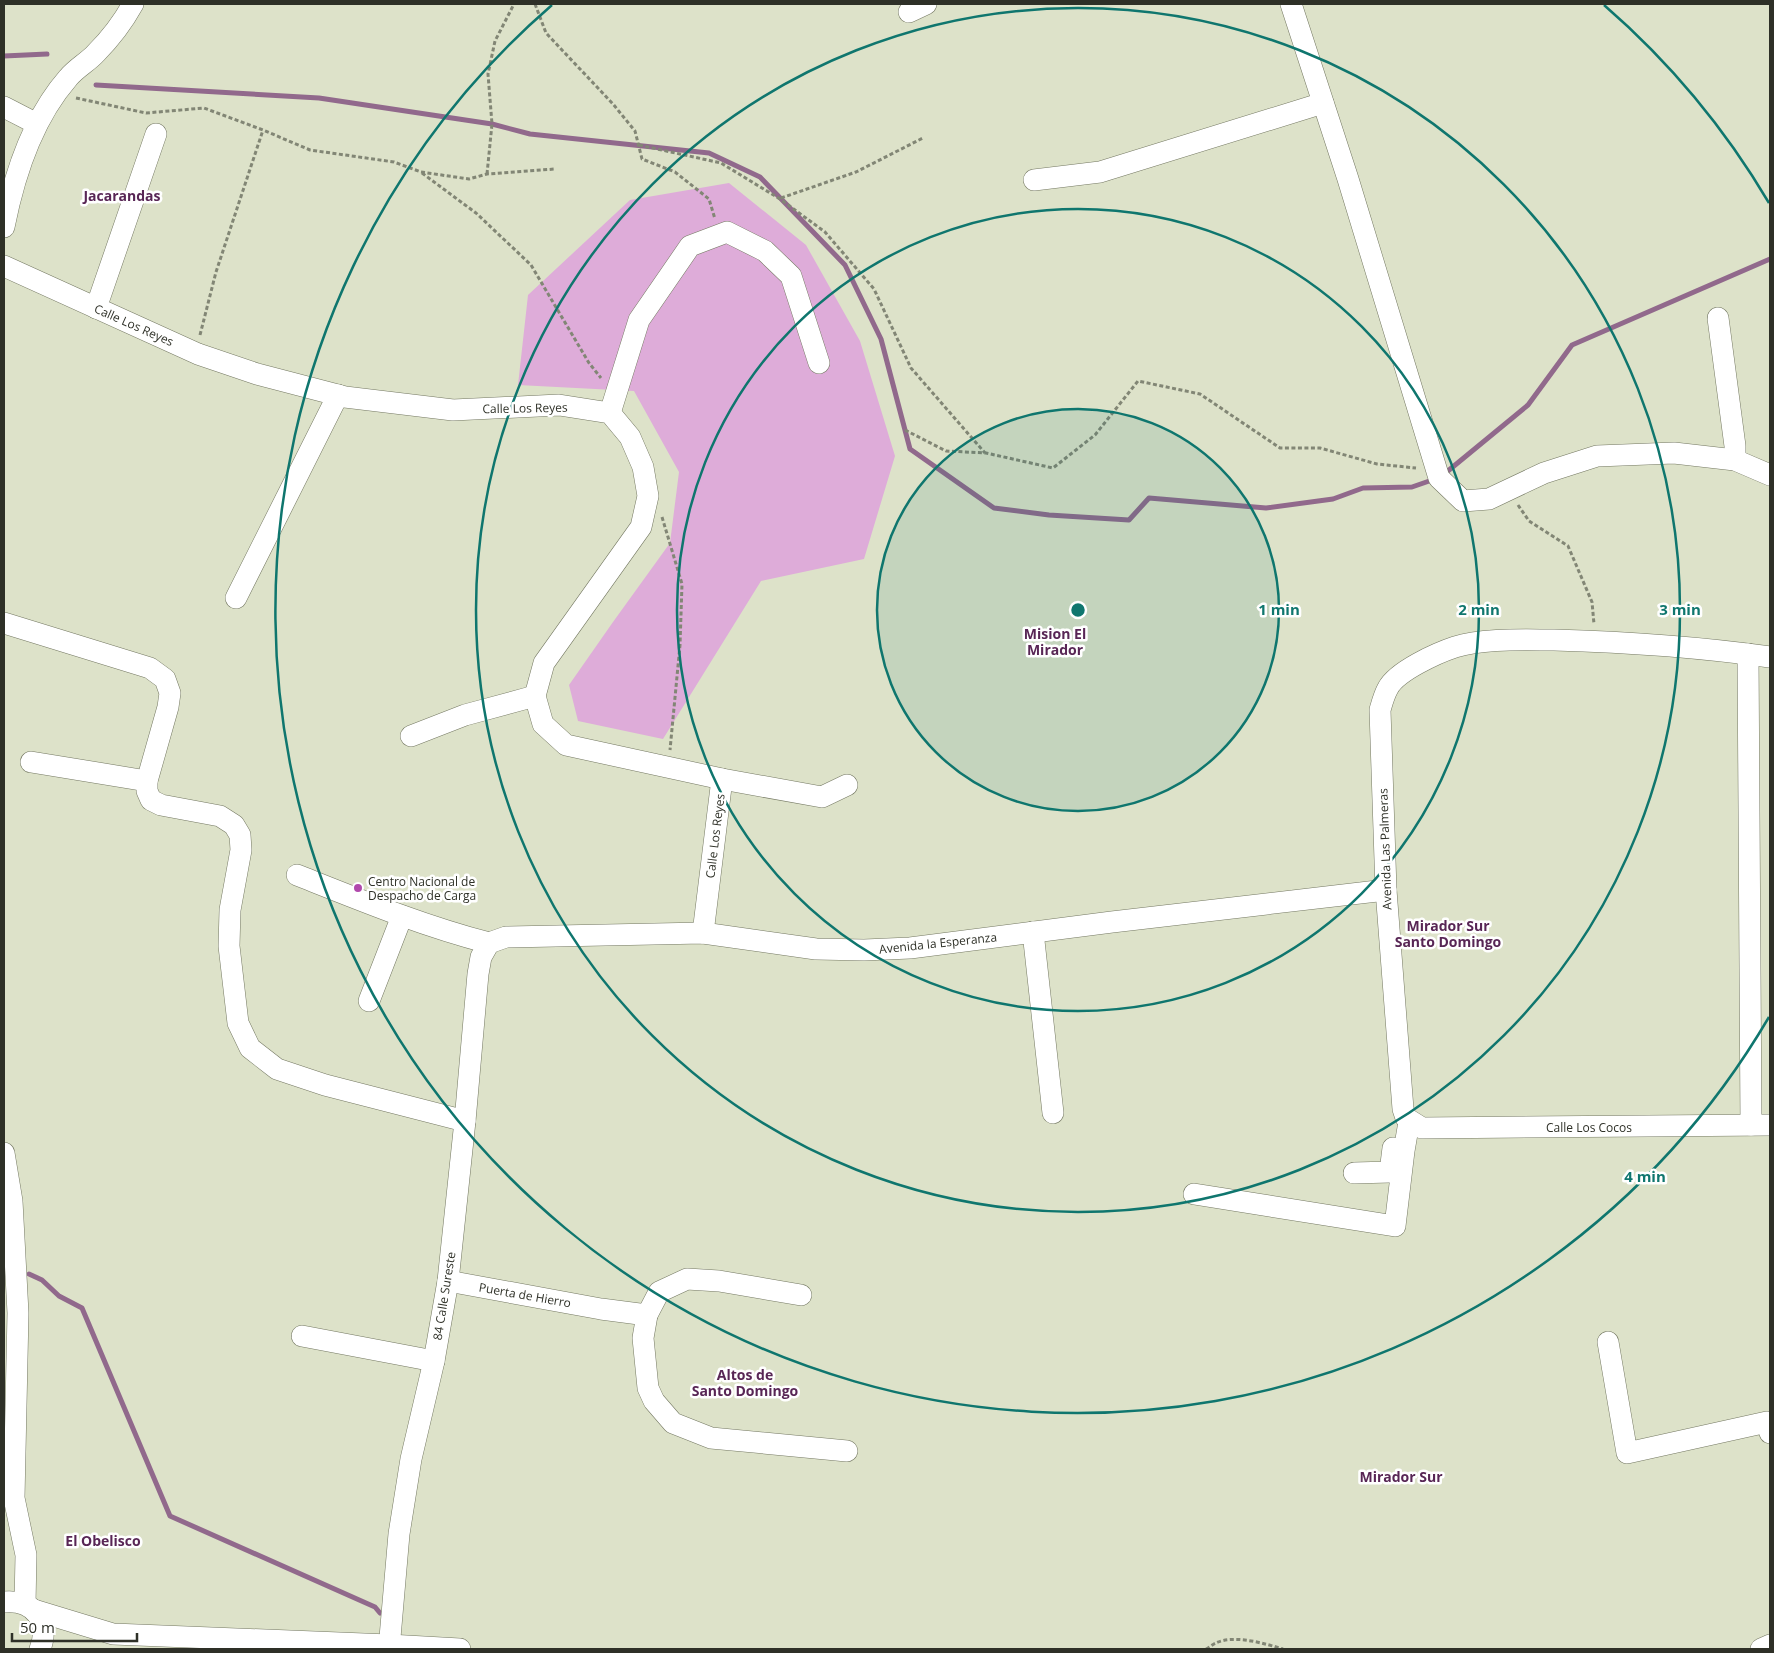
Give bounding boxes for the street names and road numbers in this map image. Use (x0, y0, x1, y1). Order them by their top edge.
street label: Calle Los Reyes (92, 300, 177, 350)
street label: Calle Los Reyes (482, 399, 568, 417)
street label: Avenida Las Palmeras (1374, 788, 1396, 910)
street label: Calle Los Reyes (701, 792, 729, 879)
street label: Avenida la Esperanza (878, 928, 998, 958)
street label: Calle Los Cocos (1546, 1119, 1632, 1136)
street label: 84 Calle Sureste (429, 1250, 459, 1341)
street label: Puerta de Hierro (478, 1279, 572, 1311)

